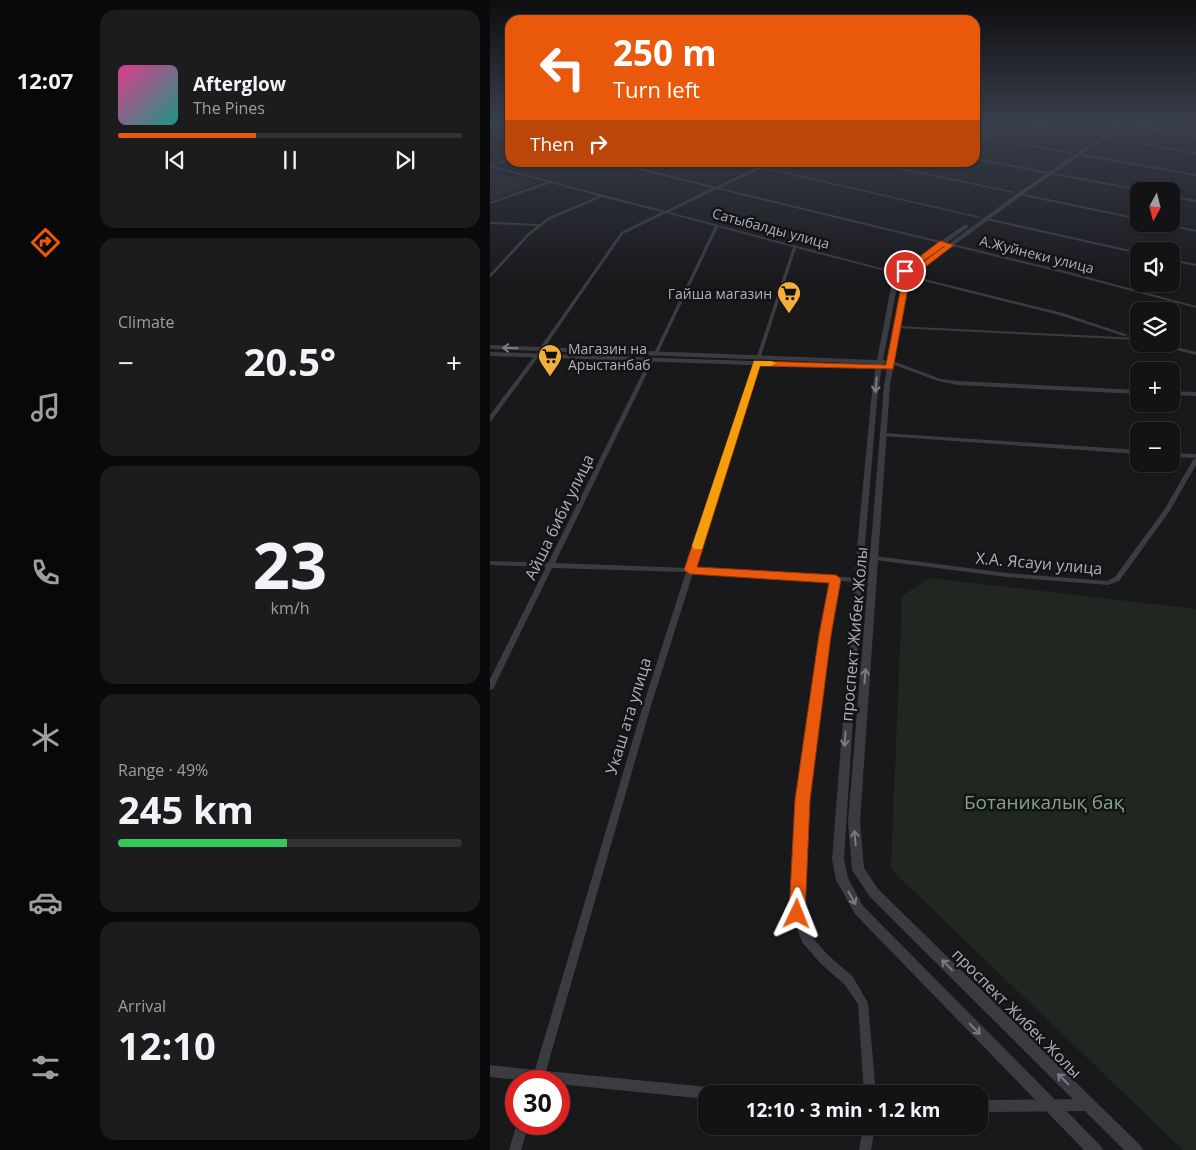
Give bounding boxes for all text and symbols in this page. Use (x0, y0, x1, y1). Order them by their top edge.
text: 250 m (613, 29, 717, 76)
icon: left (530, 35, 595, 100)
text: 12:07 (17, 65, 73, 95)
text: Afterglow (193, 71, 286, 97)
text: Turn left (613, 74, 700, 104)
text: The Pines (193, 97, 265, 119)
icon: right (584, 130, 612, 158)
text: Then (530, 131, 574, 157)
icon: previous (161, 146, 189, 174)
icon: pause (276, 146, 304, 174)
icon: next (391, 146, 419, 174)
north arrow (1130, 182, 1180, 232)
map controls (1130, 182, 1180, 472)
street label: Сатыбалды улица (710, 203, 832, 253)
icon: directions (28, 225, 63, 260)
street label: А.Жуйнеки улица (978, 231, 1096, 277)
button: sound (1130, 242, 1180, 292)
pin (884, 250, 926, 292)
icon: arrive (891, 257, 919, 285)
supermarket icon: Гайша магазин (776, 280, 802, 314)
place label: Гайша магазин (668, 284, 772, 303)
button: layers (1130, 302, 1180, 352)
text: Climate (118, 311, 175, 333)
text: 20.5° (244, 335, 336, 387)
place label: Магазин на Арыстанбаб (568, 339, 651, 374)
text: − (118, 343, 134, 381)
text: + (446, 343, 462, 381)
one-way arrow (502, 343, 518, 353)
supermarket icon: Магазин на Арыстанбаб (537, 343, 563, 377)
button: + (1130, 362, 1180, 412)
one-way arrow (871, 377, 881, 393)
icon: music (28, 390, 63, 425)
button: − (1130, 422, 1180, 472)
street label: Айша биби улица (519, 450, 599, 584)
text: 23 (253, 520, 327, 608)
street label: проспект Жибек Жолы (835, 546, 873, 722)
street label: Х.А. Ясауи улица (975, 546, 1103, 580)
icon: phone (28, 555, 63, 590)
text: km/h (271, 597, 309, 619)
street label: Укаш ата улица (600, 655, 656, 777)
one-way arrow (861, 668, 870, 684)
icon: climate (28, 720, 63, 755)
one-way arrow (841, 731, 850, 747)
text: Range · 49% (118, 759, 208, 781)
text: 245 km (118, 783, 254, 835)
park label: Ботаникалық бақ (964, 789, 1125, 815)
one-way arrow (851, 830, 860, 846)
icon: car (28, 885, 63, 920)
position arrow (770, 887, 822, 939)
one-way arrow (848, 891, 858, 905)
street label: проспект Жибек Жолы (947, 943, 1087, 1083)
one-way arrow (941, 959, 953, 971)
text: Arrival (118, 995, 166, 1017)
text: 12:10 (118, 1019, 216, 1071)
one-way arrow (969, 1023, 981, 1035)
icon: filters (28, 1050, 63, 1085)
speed limit sign: 30 (505, 1070, 570, 1135)
one-way arrow (1057, 1073, 1069, 1085)
text: 12:10 · 3 min · 1.2 km (746, 1097, 940, 1123)

